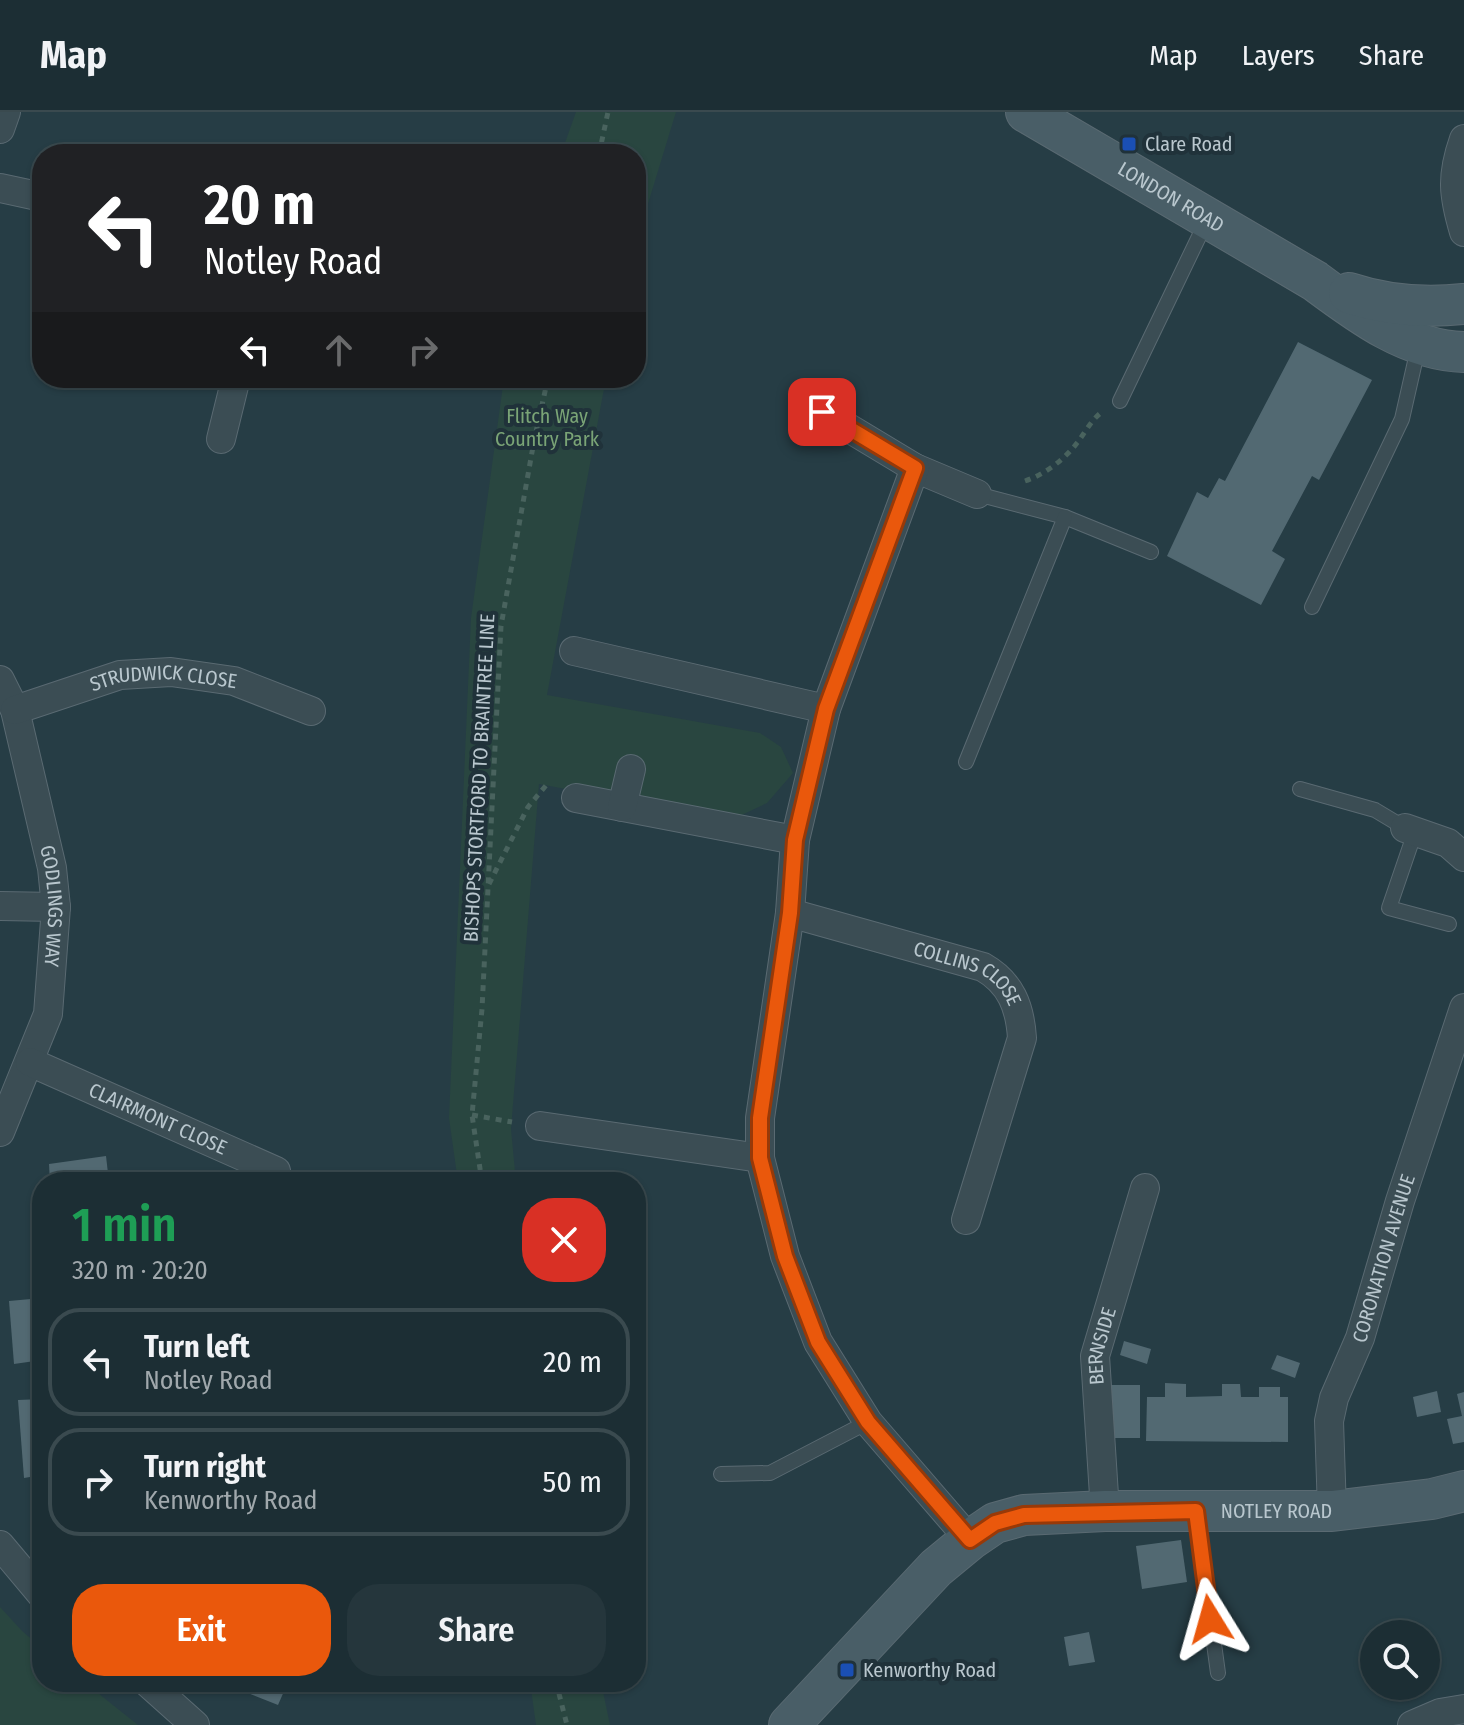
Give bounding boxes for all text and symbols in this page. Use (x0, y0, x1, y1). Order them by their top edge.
text: Map (40, 32, 107, 78)
text: Map (1149, 39, 1198, 72)
text: Layers (1242, 39, 1315, 72)
text: Share (1359, 39, 1424, 72)
place label: Clare Road (1145, 132, 1232, 156)
marker: Clare Road (1120, 135, 1138, 153)
street label: LONDON ROAD (1114, 156, 1228, 237)
text: 20 m (204, 172, 315, 239)
icon: left (72, 176, 176, 280)
text: Notley Road (204, 240, 382, 284)
icon: left (233, 328, 277, 372)
icon: ahead (317, 328, 361, 372)
icon: right (401, 328, 445, 372)
pin (788, 378, 856, 446)
icon: arrive (800, 390, 844, 434)
park label: Flitch Way Country Park (495, 404, 600, 451)
street label: BISHOPS STORTFORD TO BRAINTREE LINE (458, 613, 500, 943)
street label: STRUDWICK CLOSE (87, 660, 239, 696)
street label: GODLINGS WAY (35, 843, 68, 968)
street label: COLLINS CLOSE (911, 936, 1027, 1009)
street label: CLAIRMONT CLOSE (85, 1078, 231, 1160)
street label: CORONATION AVENUE (1347, 1171, 1420, 1345)
text: 1 min (72, 1196, 177, 1254)
button: close (522, 1198, 606, 1282)
text: 320 m · 20:20 (72, 1255, 208, 1286)
street label: BERNSIDE (1083, 1304, 1121, 1386)
text: Turn left (144, 1329, 250, 1365)
icon: left (76, 1340, 120, 1384)
text: 20 m (543, 1344, 602, 1380)
text: Notley Road (144, 1365, 273, 1396)
text: Turn right (144, 1449, 266, 1485)
icon: right (76, 1460, 120, 1504)
text: 50 m (542, 1464, 602, 1500)
text: Kenworthy Road (144, 1485, 317, 1516)
street label: NOTLEY ROAD (1221, 1499, 1332, 1523)
position arrow (1168, 1577, 1252, 1661)
button: Exit (72, 1584, 331, 1676)
button: Share (347, 1584, 606, 1676)
map controls (1360, 1620, 1440, 1700)
button: search (1360, 1620, 1440, 1700)
place label: Kenworthy Road (863, 1658, 996, 1682)
marker: Kenworthy Road (838, 1661, 856, 1679)

